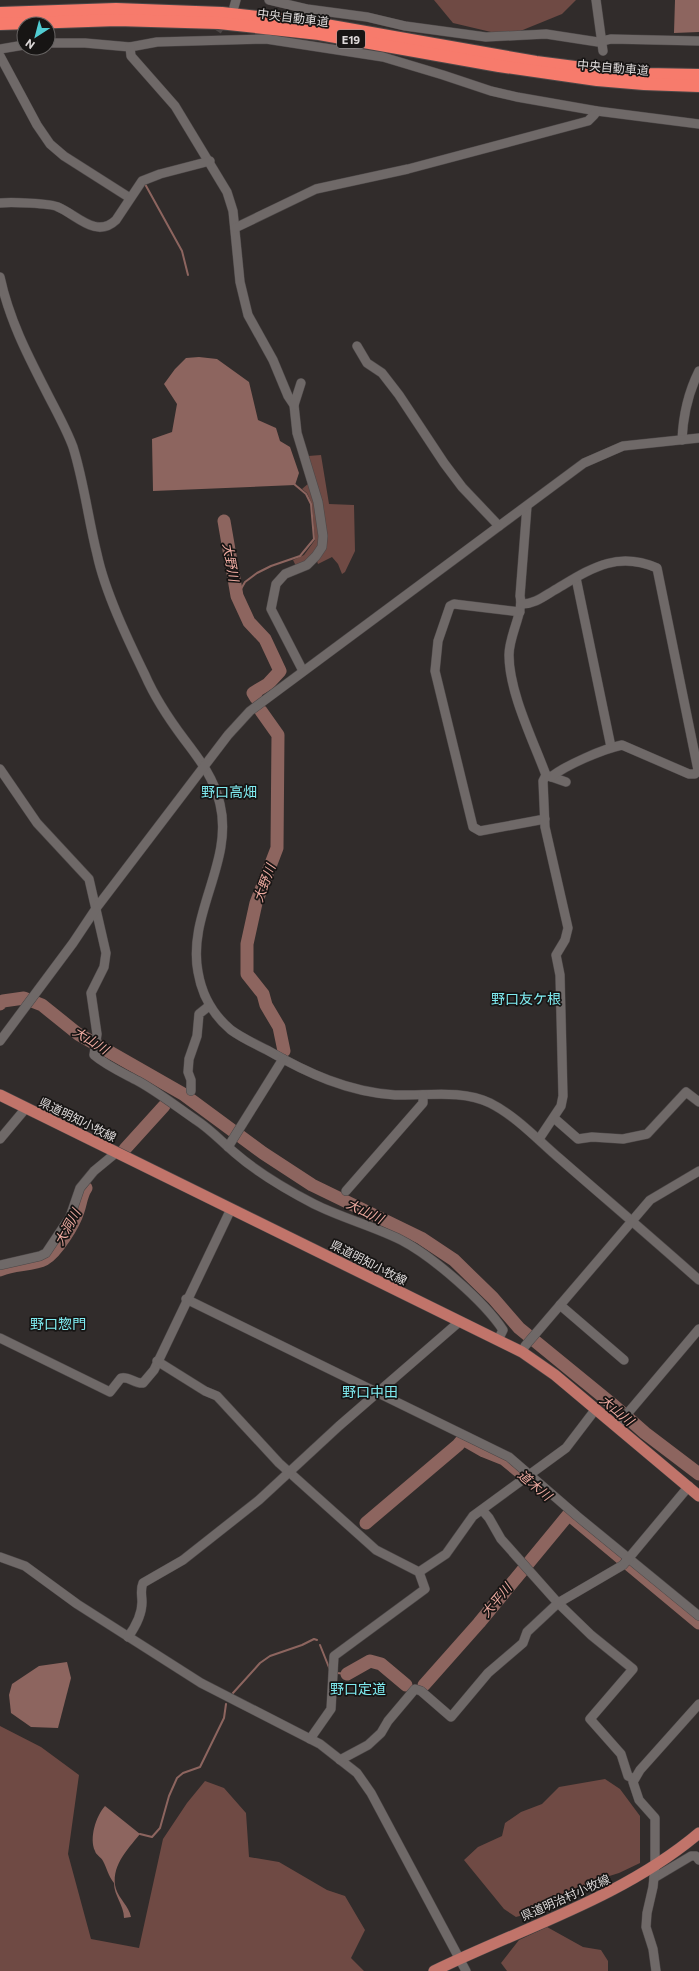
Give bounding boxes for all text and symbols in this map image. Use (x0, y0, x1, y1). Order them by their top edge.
street label: 中央自動車道 (256, 6, 330, 28)
north arrow (16, 16, 56, 56)
road number: E19 (337, 30, 365, 48)
text: N (23, 37, 37, 52)
street label: 中央自動車道 (577, 57, 649, 77)
water label: 大野川 (220, 541, 243, 585)
district label: 野口高畑 (201, 783, 257, 800)
water label: 大野川 (250, 860, 279, 904)
district label: 野口友ケ根 (491, 990, 561, 1007)
water label: 大山川 (70, 1023, 113, 1058)
street label: 県道明知小牧線 (37, 1094, 119, 1144)
water label: 大山川 (344, 1195, 388, 1228)
water label: 大洞川 (51, 1204, 84, 1248)
street label: 県道明知小牧線 (328, 1237, 410, 1287)
district label: 野口惣門 (30, 1315, 86, 1332)
district label: 野口中田 (342, 1383, 398, 1400)
water label: 大山川 (597, 1391, 639, 1430)
water label: 道木川 (515, 1466, 557, 1505)
water label: 大平川 (477, 1578, 516, 1620)
district label: 野口定道 (330, 1680, 386, 1697)
street label: 県道明治村小牧線 (518, 1871, 612, 1923)

